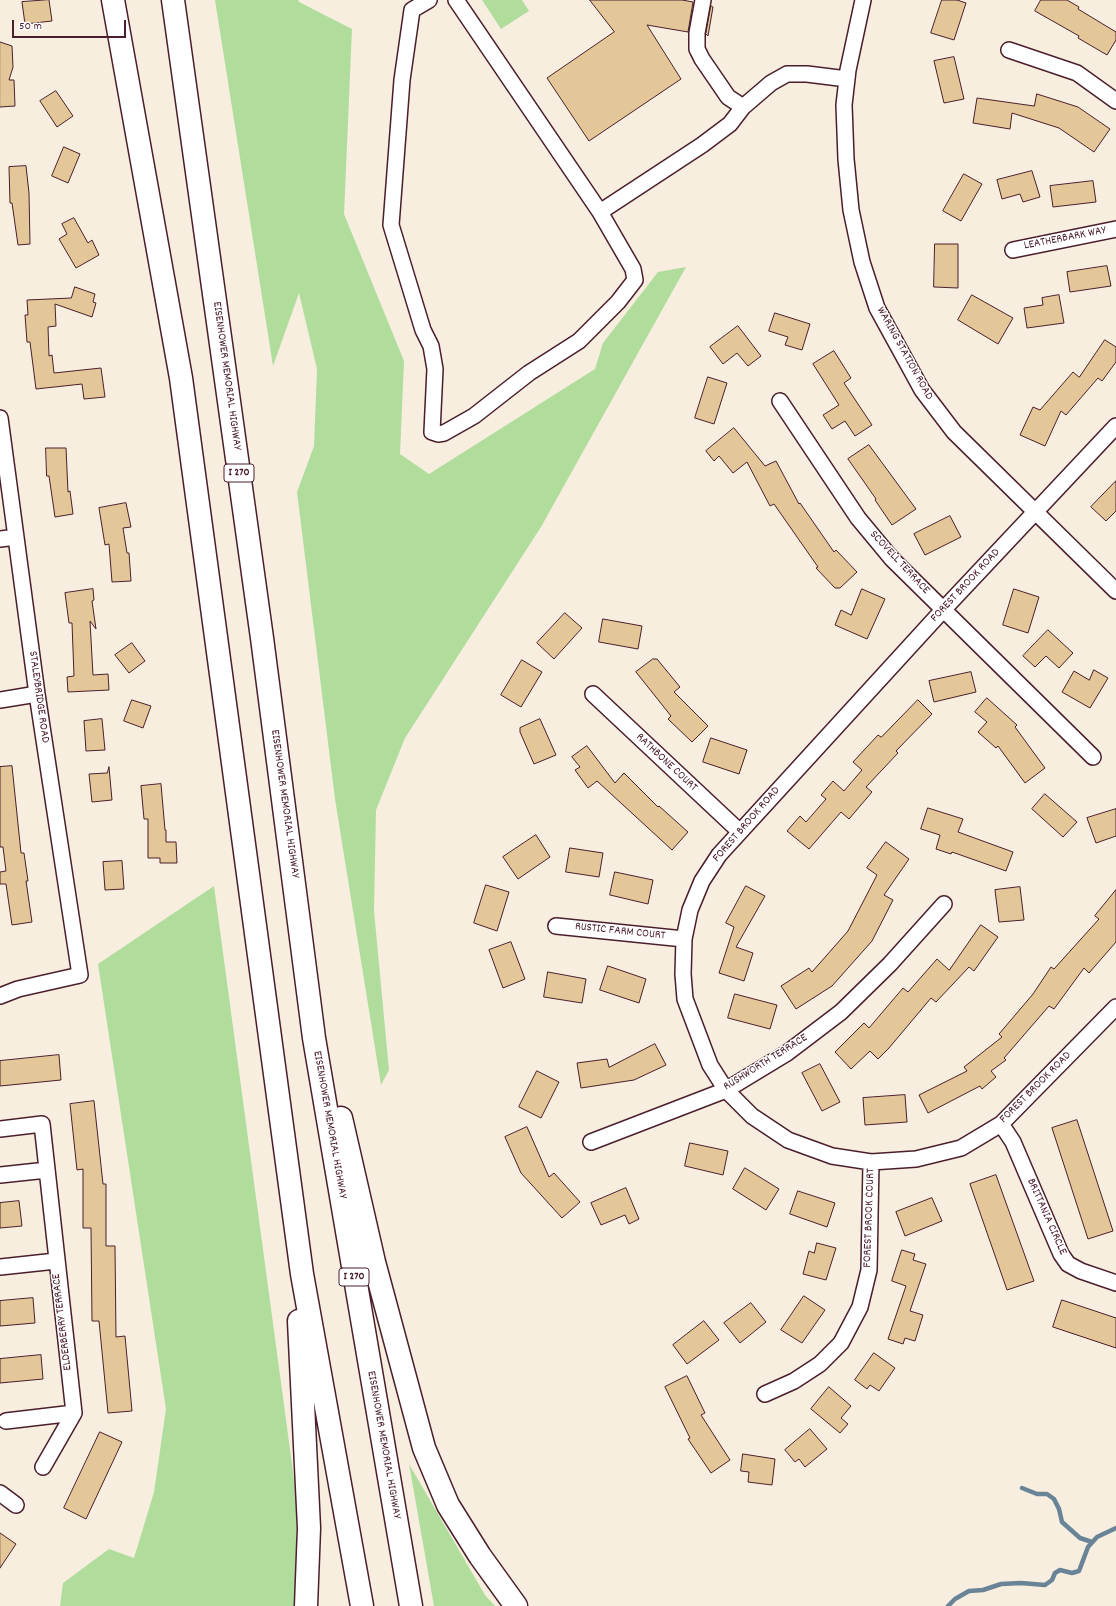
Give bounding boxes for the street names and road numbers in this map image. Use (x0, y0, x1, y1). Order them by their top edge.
street label: LEATHERBARK WAY (1023, 224, 1107, 254)
street label: EISENHOWER MEMORIAL HIGHWAY (208, 301, 244, 451)
street label: WARING STATION ROAD (873, 305, 935, 403)
road number: I 270 (224, 464, 254, 482)
street label: SCOVELL TERRACE (866, 528, 932, 598)
street label: FOREST BROOK ROAD (928, 546, 1004, 626)
street label: STALEYBRIDGE ROAD (24, 650, 52, 744)
street label: EISENHOWER MEMORIAL HIGHWAY (266, 729, 302, 879)
street label: RATHBONE COURT (632, 731, 700, 795)
street label: FOREST BROOK ROAD (710, 784, 784, 866)
street label: RUSTIC FARM COURT (574, 920, 666, 944)
street label: RUSHWORTH TERRACE (721, 1031, 811, 1095)
street label: FOREST BROOK ROAD (997, 1049, 1075, 1127)
street label: EISENHOWER MEMORIAL HIGHWAY (309, 1050, 349, 1200)
street label: FOREST BROOK COURT (861, 1168, 879, 1268)
street label: BRITTANIA CIRCLE (1023, 1177, 1069, 1257)
road number: I 270 (339, 1268, 369, 1286)
street label: ELDERBERRY TERRACE (50, 1273, 76, 1371)
street label: EISENHOWER MEMORIAL HIGHWAY (363, 1370, 403, 1520)

